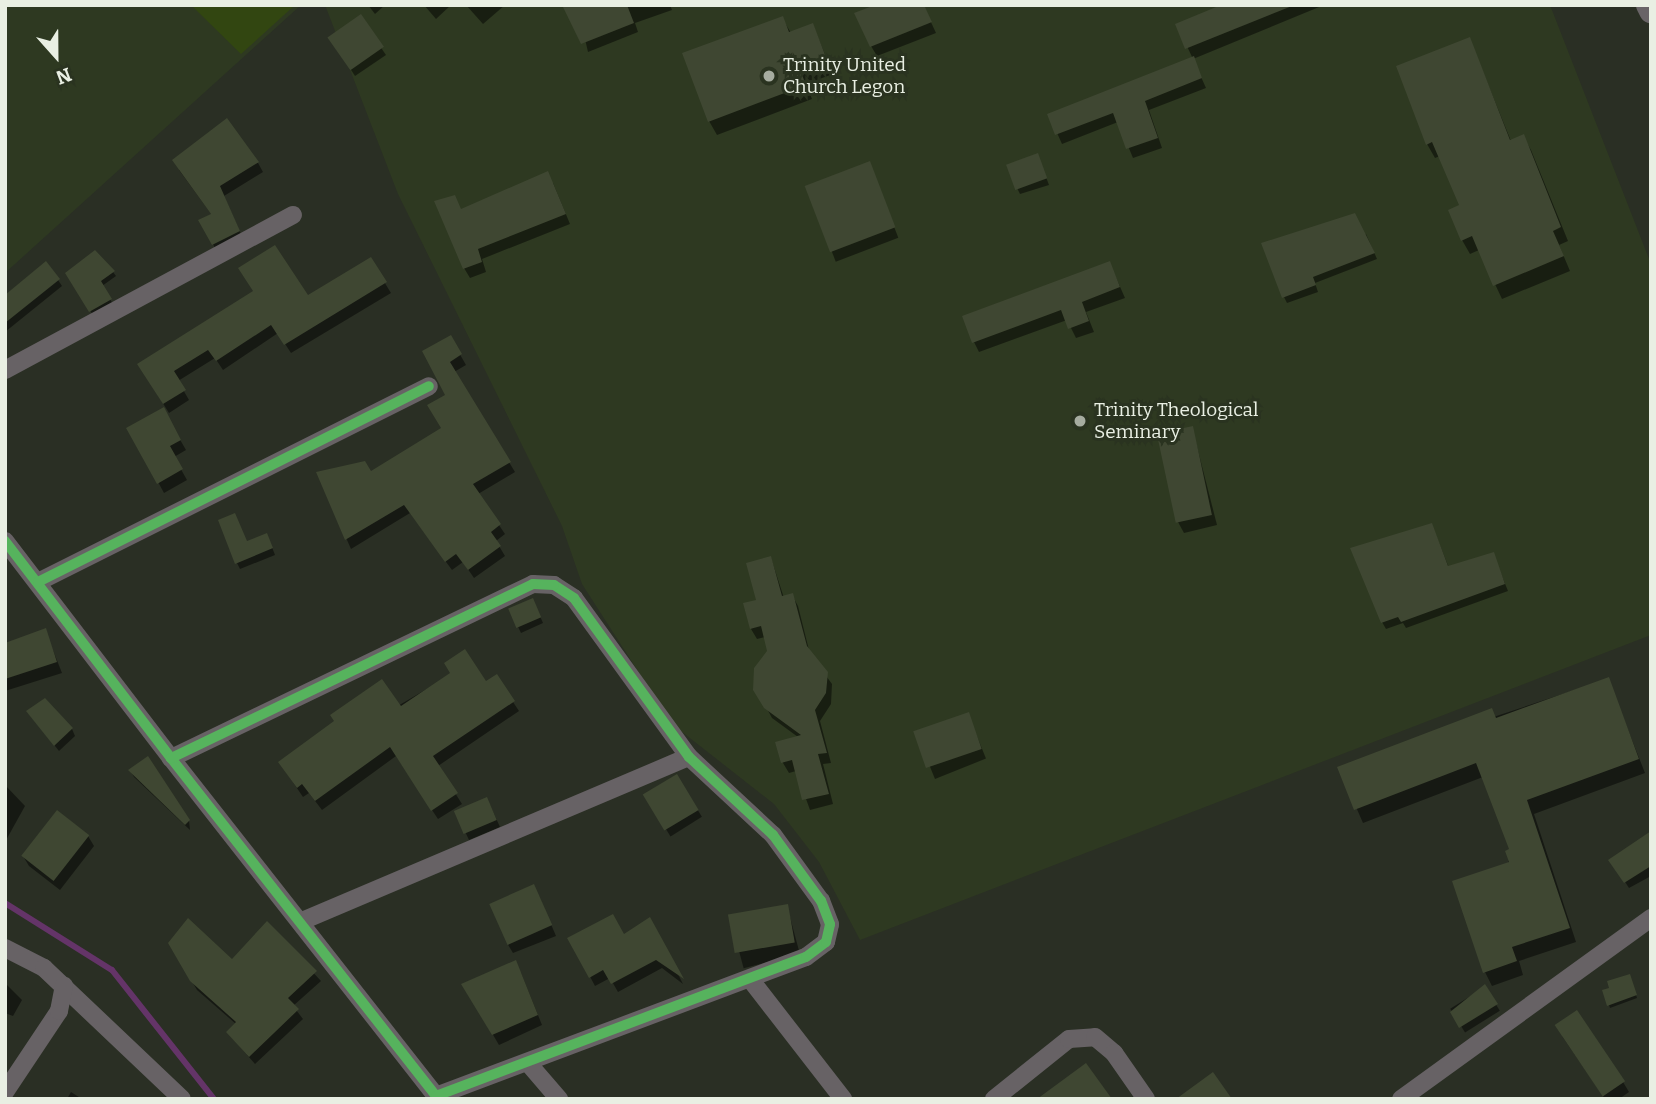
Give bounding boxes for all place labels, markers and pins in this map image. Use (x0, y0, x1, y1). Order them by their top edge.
place label: Trinity United Church Legon (783, 54, 906, 98)
marker: Trinity United Church Legon (761, 68, 777, 84)
place label: Trinity Theological Seminary (1094, 399, 1258, 443)
marker: Trinity Theological Seminary (1072, 413, 1088, 429)

